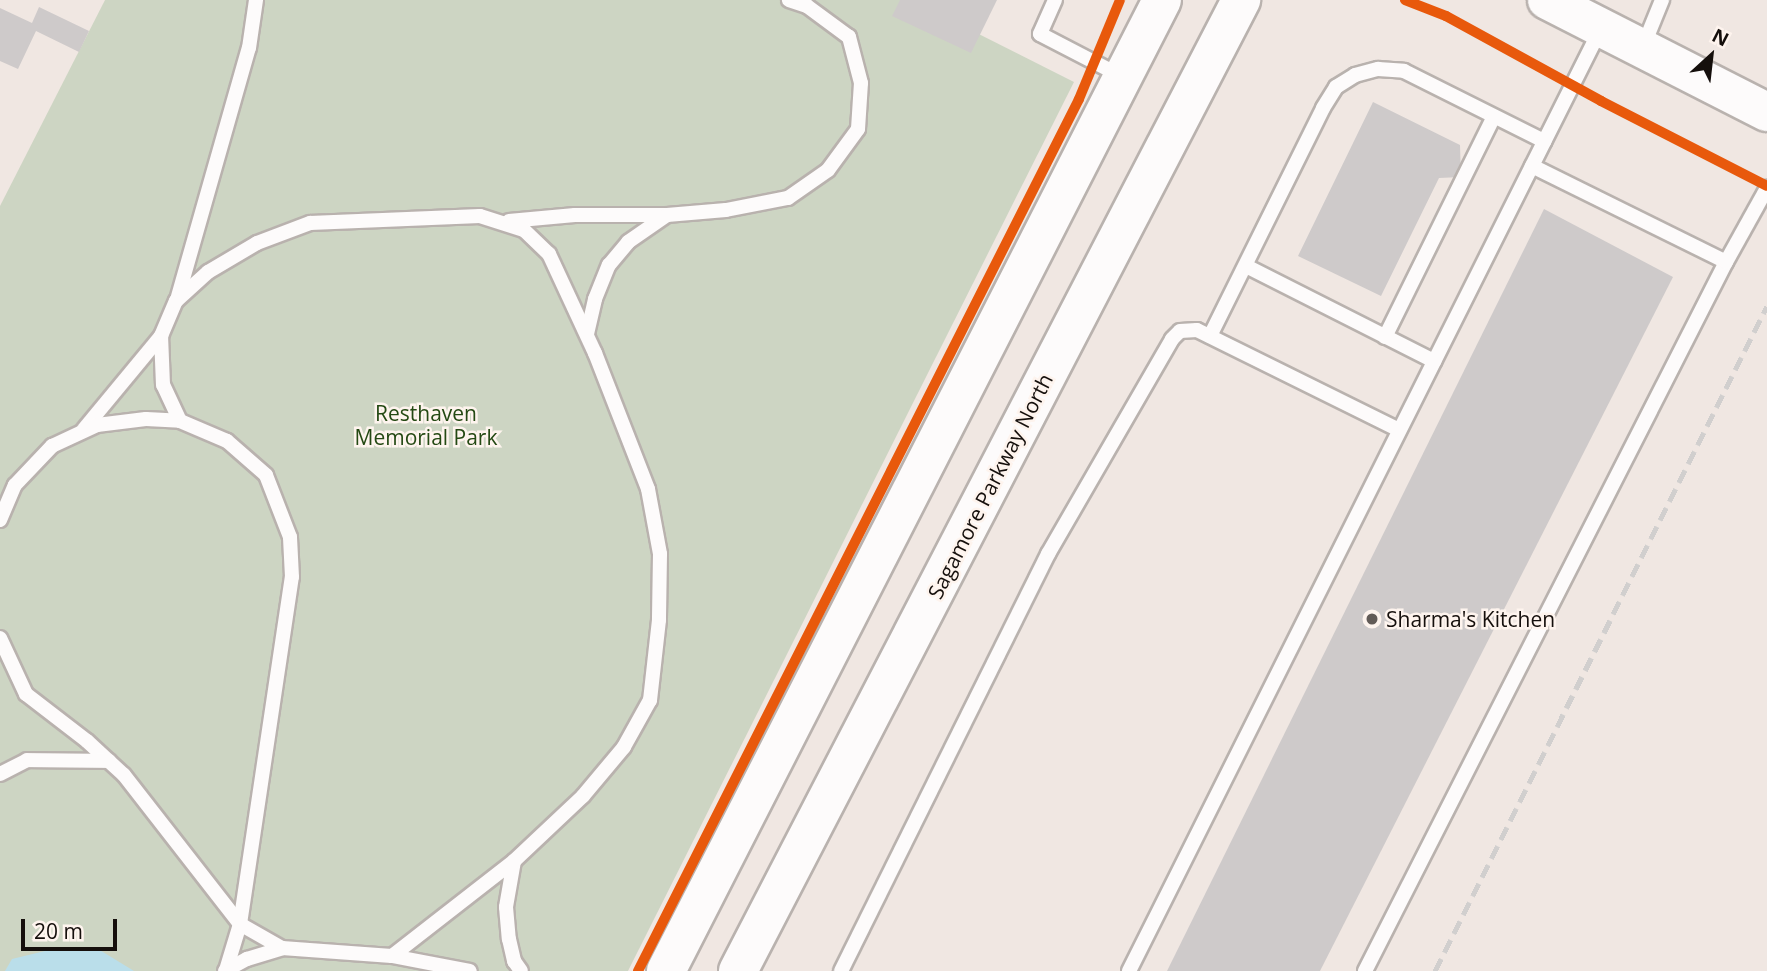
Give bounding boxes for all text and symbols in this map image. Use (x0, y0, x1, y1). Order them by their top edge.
north arrow (1676, 21, 1746, 91)
text: N (1708, 22, 1733, 52)
street label: Sagamore Parkway North (922, 369, 1058, 603)
park label: Resthaven Memorial Park (355, 400, 497, 450)
place label: Sharma's Kitchen (1386, 606, 1555, 632)
marker: Sharma's Kitchen (1364, 611, 1380, 627)
scale bar (24, 904, 121, 948)
text: 20 m (34, 917, 83, 945)

